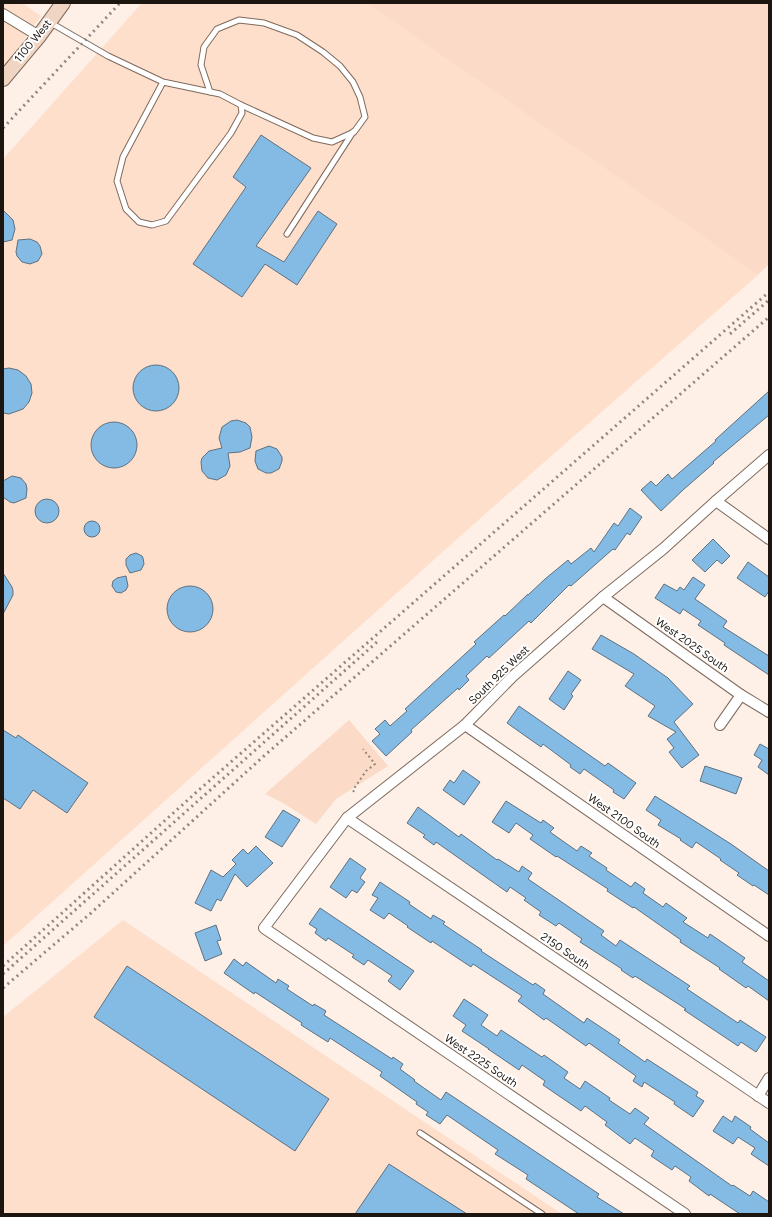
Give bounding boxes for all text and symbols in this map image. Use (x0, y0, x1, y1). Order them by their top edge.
street label: 1100 West (12, 17, 54, 65)
street label: West 2025 South (653, 615, 731, 675)
street label: South 925 West (466, 643, 532, 707)
street label: West 2100 South (585, 791, 663, 851)
street label: 2150 South (538, 930, 592, 972)
street label: West 2225 South (442, 1032, 520, 1090)

